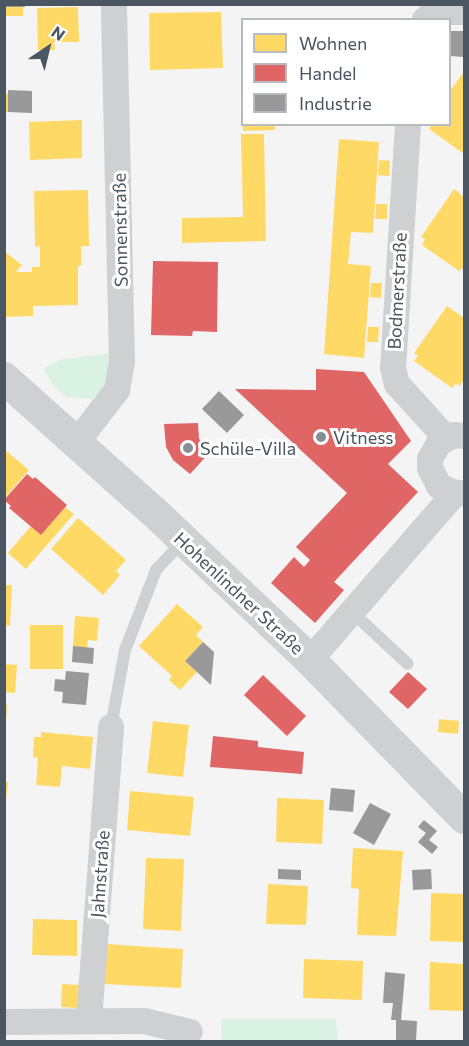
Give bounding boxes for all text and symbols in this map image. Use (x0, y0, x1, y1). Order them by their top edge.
north arrow (18, 18, 78, 78)
legend (241, 18, 451, 126)
text: N (48, 22, 69, 44)
text: Wohnen (299, 32, 367, 54)
text: Handel (299, 62, 357, 84)
text: Industrie (299, 92, 372, 114)
street label: Sonnenstraße (108, 173, 132, 287)
street label: Bodmerstraße (383, 232, 411, 350)
place label: Vitness (333, 426, 394, 448)
marker: Vitness (314, 430, 328, 444)
place label: Schüle-Villa (200, 437, 296, 459)
marker: Schüle-Villa (181, 441, 195, 455)
street label: Hohenlindner Straße (170, 527, 308, 659)
street label: Jahnstraße (86, 830, 114, 918)

